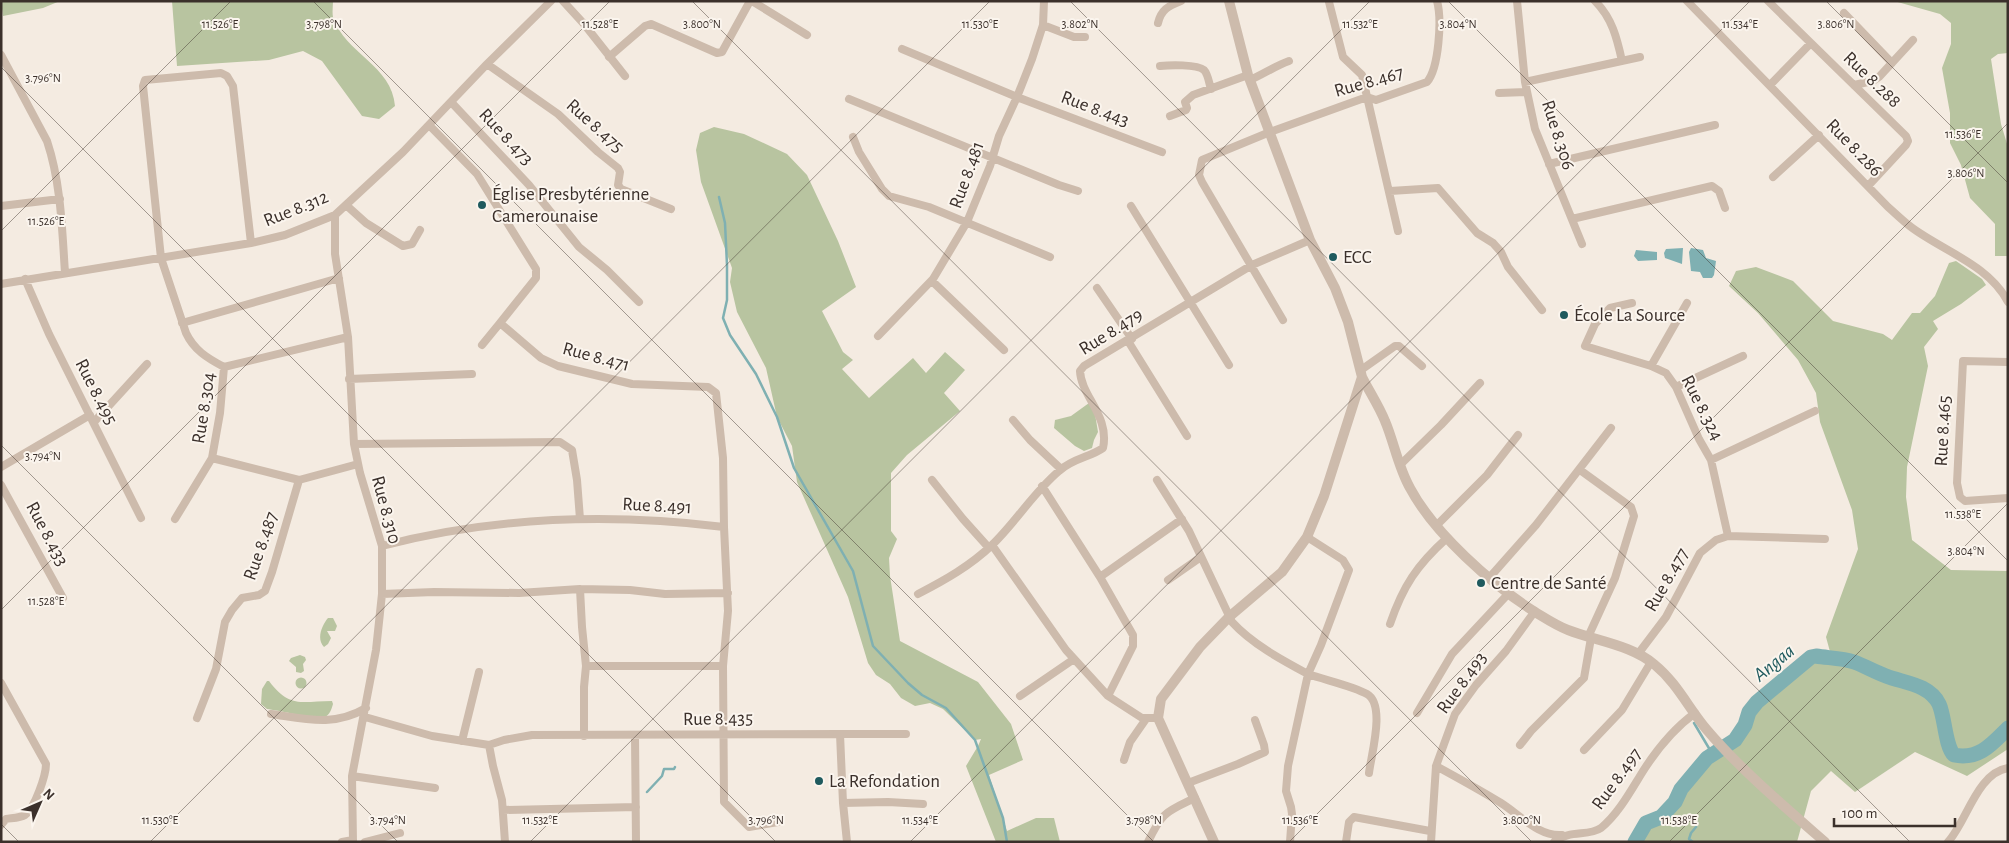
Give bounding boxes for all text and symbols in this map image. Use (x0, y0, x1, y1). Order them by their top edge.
text: 11.526°E (202, 18, 238, 30)
text: 3.798°N (306, 18, 342, 30)
text: 11.528°E (582, 18, 618, 30)
text: 3.800°N (683, 18, 721, 30)
text: 11.530°E (962, 18, 999, 30)
text: 3.802°N (1062, 18, 1098, 30)
text: 11.532°E (1342, 18, 1378, 30)
text: 3.804°N (1439, 18, 1477, 30)
text: 11.534°E (1722, 18, 1758, 30)
text: 3.806°N (1817, 18, 1855, 30)
street label: Rue 8.288 (1840, 48, 1904, 112)
street label: Rue 8.467 (1332, 63, 1406, 101)
text: 3.796°N (25, 72, 61, 84)
street label: Rue 8.443 (1058, 87, 1132, 131)
street label: Rue 8.475 (563, 95, 627, 157)
street label: Rue 8.306 (1538, 98, 1578, 172)
street label: Rue 8.473 (475, 105, 537, 169)
street label: Rue 8.286 (1822, 116, 1886, 180)
text: 11.536°E (1945, 128, 1981, 140)
street label: Rue 8.481 (946, 139, 988, 211)
text: 3.806°N (1947, 167, 1985, 179)
place label: Église Presbytérienne Camerounaise (492, 183, 649, 226)
street label: Rue 8.312 (261, 187, 331, 231)
marker: Église Presbytérienne Camerounaise (476, 199, 488, 211)
text: 11.526°E (28, 215, 64, 227)
place label: ECC (1343, 248, 1372, 267)
marker: ECC (1327, 251, 1339, 263)
place label: École La Source (1574, 304, 1685, 325)
street label: Rue 8.479 (1076, 305, 1146, 359)
marker: École La Source (1558, 309, 1570, 321)
street label: Rue 8.471 (560, 339, 632, 375)
street label: Rue 8.495 (71, 356, 121, 428)
street label: Rue 8.304 (189, 371, 219, 445)
street label: Rue 8.324 (1677, 372, 1727, 444)
street label: Rue 8.465 (1932, 395, 1954, 467)
text: 3.794°N (25, 450, 61, 462)
street label: Rue 8.310 (368, 474, 404, 546)
street label: Rue 8.491 (622, 495, 692, 517)
street label: Rue 8.433 (22, 499, 72, 569)
text: 11.538°E (1945, 508, 1981, 520)
street label: Rue 8.487 (240, 509, 282, 583)
street label: Rue 8.477 (1641, 545, 1693, 615)
text: 3.804°N (1947, 545, 1985, 557)
place label: Centre de Santé (1491, 574, 1606, 593)
marker: Centre de Santé (1475, 577, 1487, 589)
text: 11.528°E (28, 595, 64, 607)
water label: Angaa (1749, 641, 1798, 686)
street label: Rue 8.493 (1433, 649, 1491, 717)
street label: Rue 8.435 (683, 709, 753, 729)
street label: Rue 8.497 (1588, 745, 1646, 813)
place label: La Refondation (829, 772, 940, 791)
marker: La Refondation (813, 775, 825, 787)
north arrow (15, 778, 65, 828)
text: N (40, 786, 57, 803)
scale bar (1834, 796, 1955, 828)
text: 100 m (1842, 806, 1877, 821)
text: 11.530°E (142, 814, 179, 826)
text: 3.794°N (370, 814, 406, 826)
text: 11.532°E (522, 814, 558, 826)
text: 3.796°N (748, 814, 784, 826)
text: 11.534°E (902, 814, 938, 826)
text: 3.798°N (1126, 814, 1162, 826)
text: 11.536°E (1282, 814, 1318, 826)
text: 3.800°N (1503, 814, 1541, 826)
text: 11.538°E (1661, 814, 1697, 826)

